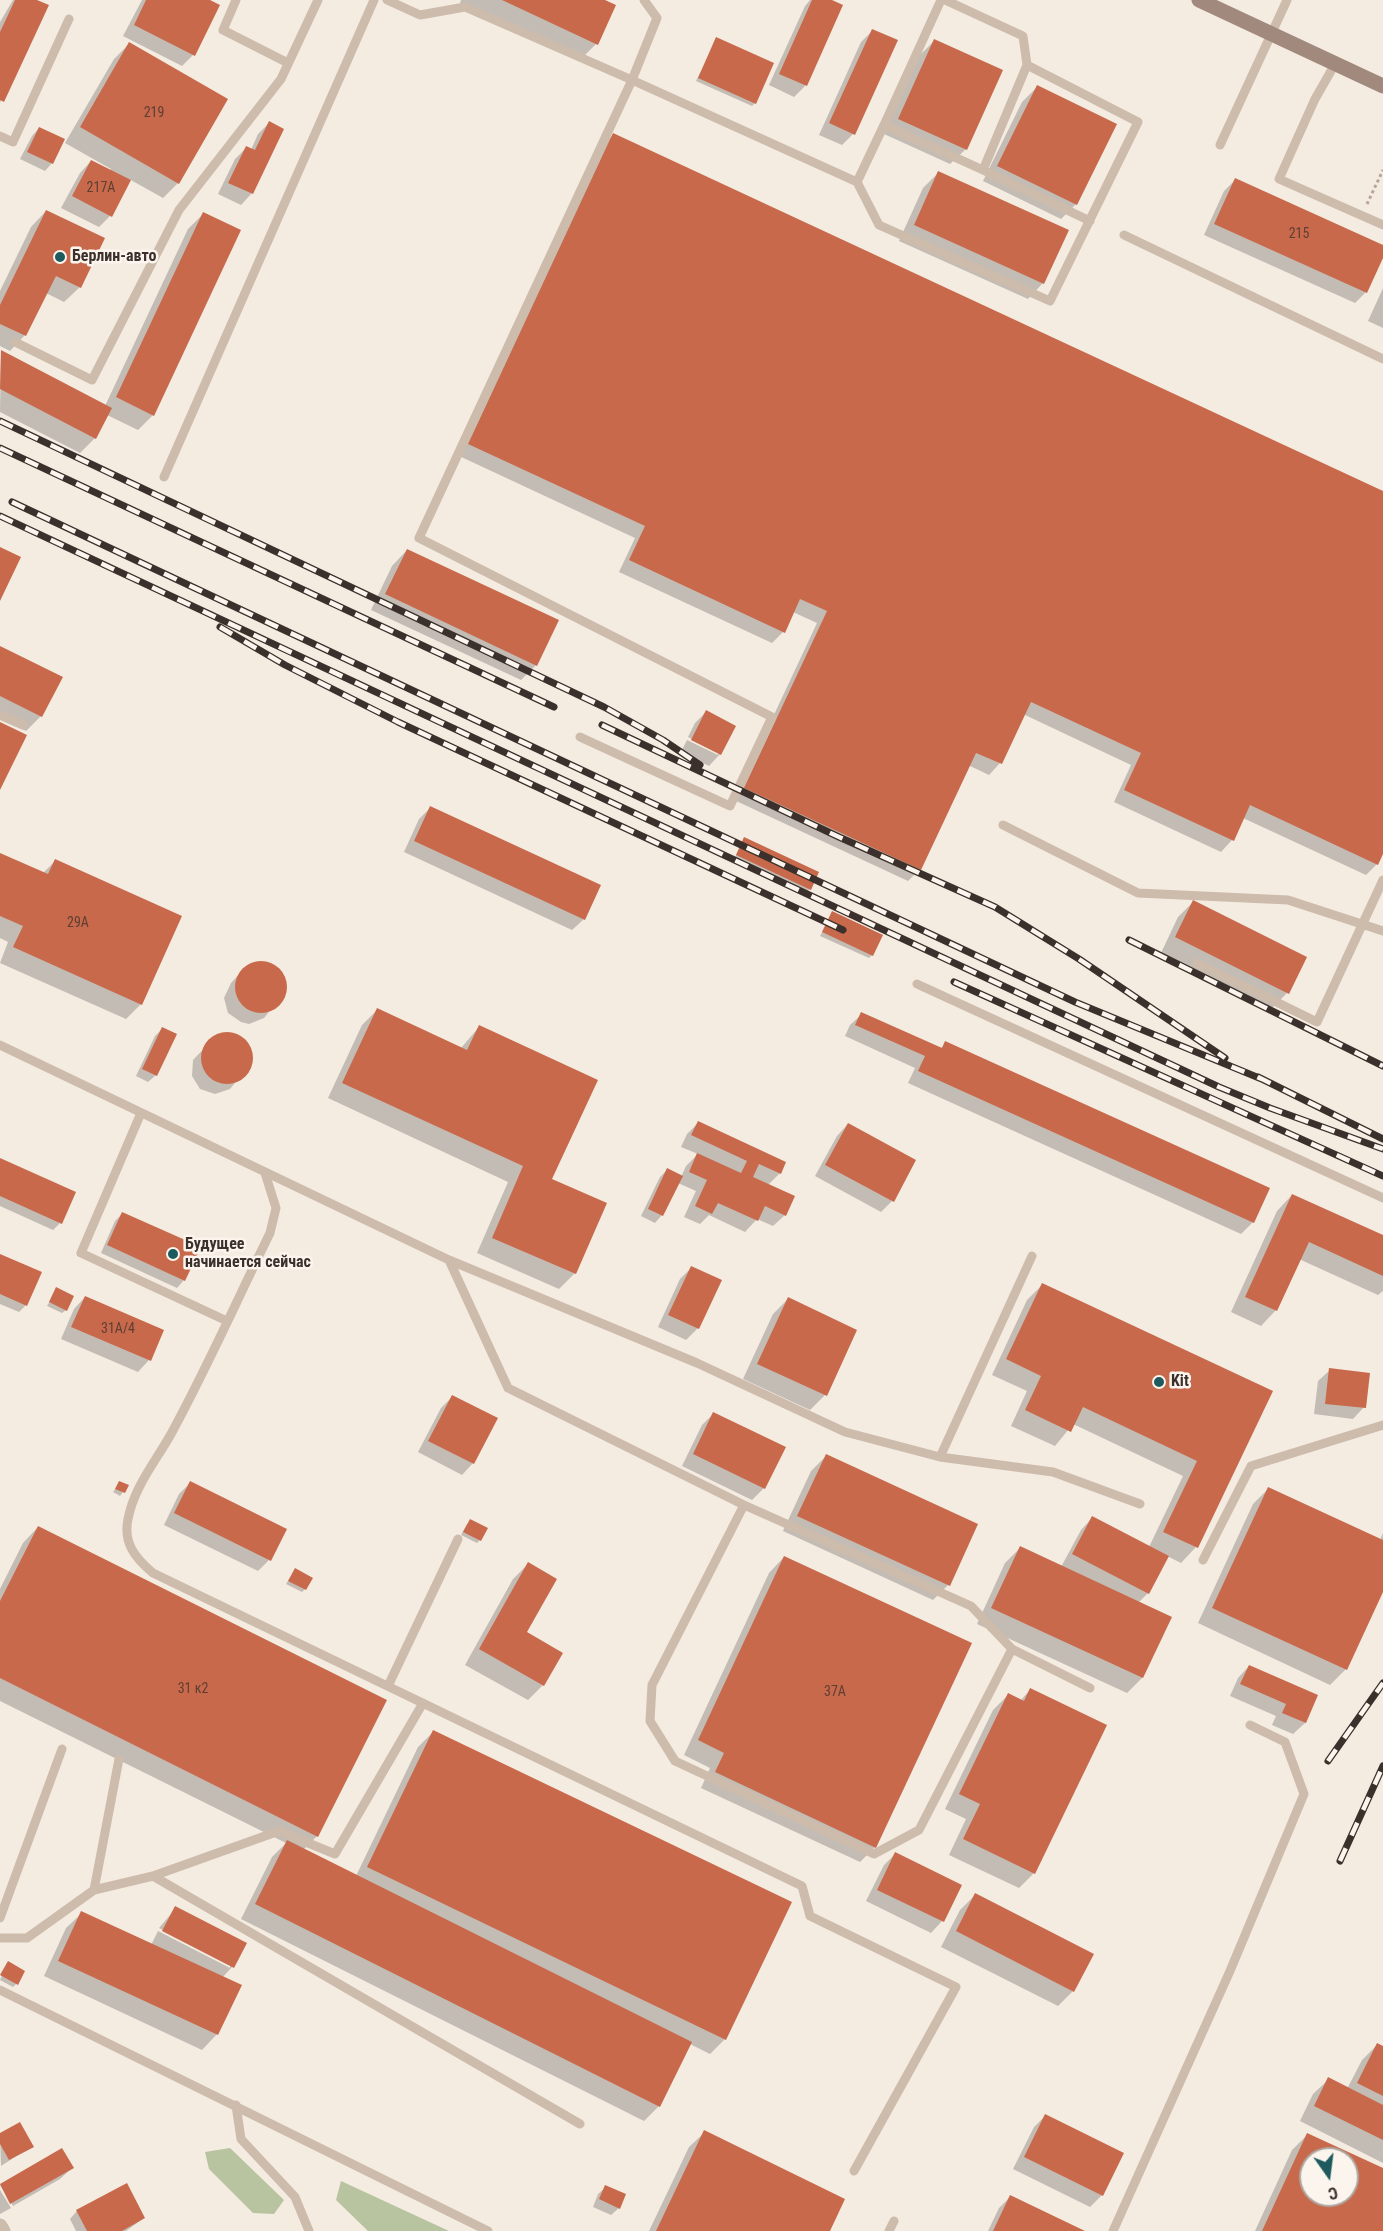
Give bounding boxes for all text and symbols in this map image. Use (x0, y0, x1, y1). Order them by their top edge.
house number: 219 (144, 105, 164, 121)
house number: 217А (87, 180, 115, 196)
house number: 215 (1289, 226, 1309, 242)
place label: Берлин-авто (72, 247, 156, 267)
marker: Берлин-авто (53, 250, 67, 264)
house number: 29А (67, 915, 89, 931)
place label: Будущее начинается сейчас (185, 1235, 311, 1273)
marker: Будущее начинается сейчас (166, 1247, 180, 1261)
house number: 31А/4 (101, 1321, 135, 1337)
place label: Kit (1171, 1372, 1189, 1392)
marker: Kit (1152, 1375, 1166, 1389)
house number: 31 к2 (178, 1681, 208, 1697)
house number: 37А (824, 1684, 846, 1700)
north arrow (1299, 2147, 1359, 2207)
text: С (1326, 2183, 1340, 2203)

